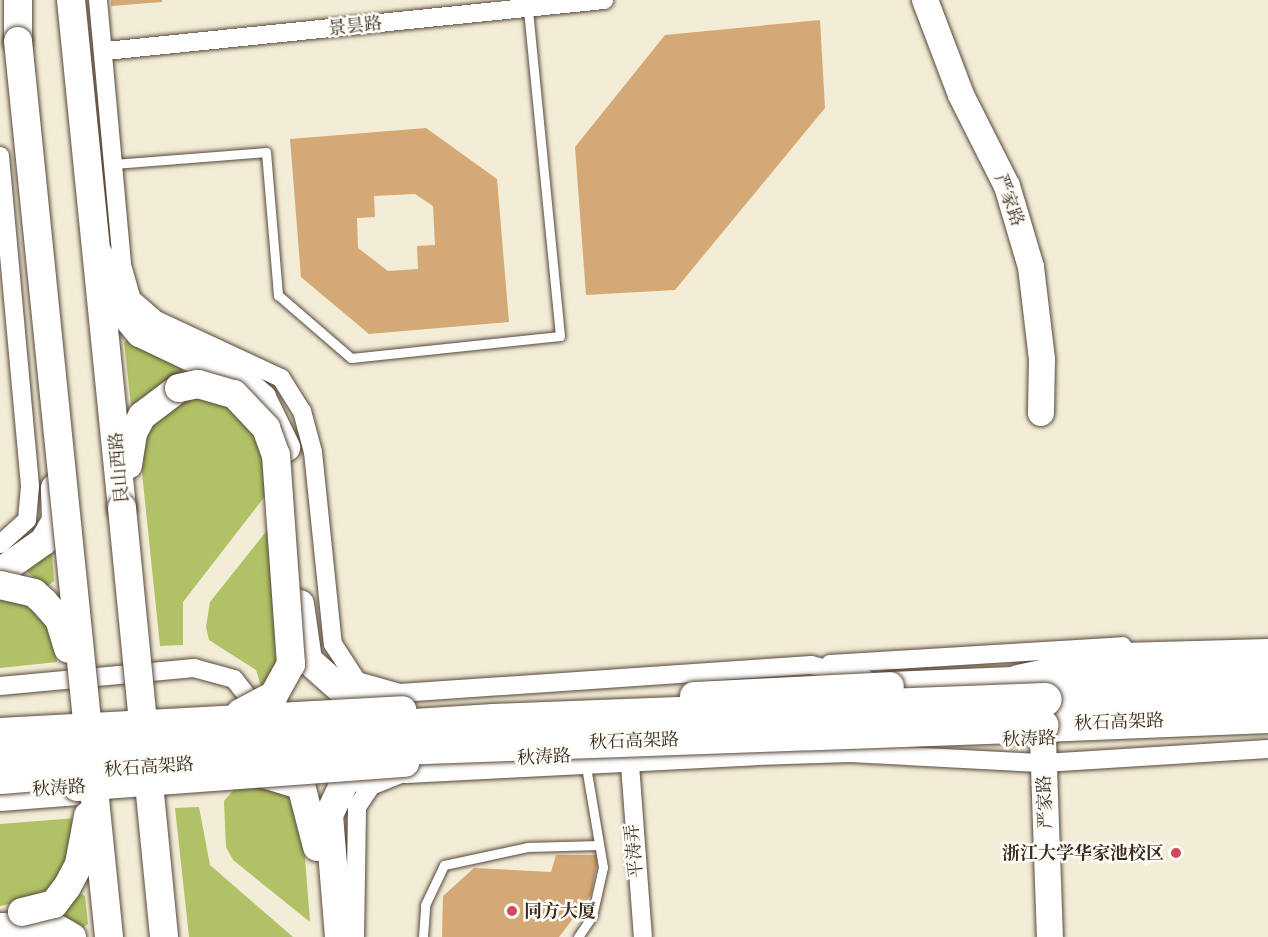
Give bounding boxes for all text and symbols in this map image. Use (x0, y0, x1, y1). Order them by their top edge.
street label: 景昙路 (327, 12, 383, 40)
street label: 严家路 (990, 171, 1028, 229)
street label: 艮山西路 (105, 431, 133, 505)
street label: 秋石高架路 (1074, 710, 1164, 734)
street label: 秋涛路 (1002, 727, 1056, 751)
street label: 秋石高架路 (589, 729, 679, 753)
street label: 秋涛路 (516, 745, 572, 769)
street label: 秋石高架路 (103, 753, 195, 781)
street label: 秋涛路 (31, 775, 87, 801)
street label: 严家路 (1033, 775, 1057, 829)
street label: 平涛弄 (621, 823, 647, 879)
place label: 浙江大学华家池校区 (1002, 842, 1164, 864)
marker: 浙江大学华家池校区 (1169, 846, 1183, 860)
place label: 同方大厦 (524, 900, 596, 922)
marker: 同方大厦 (505, 904, 519, 918)

